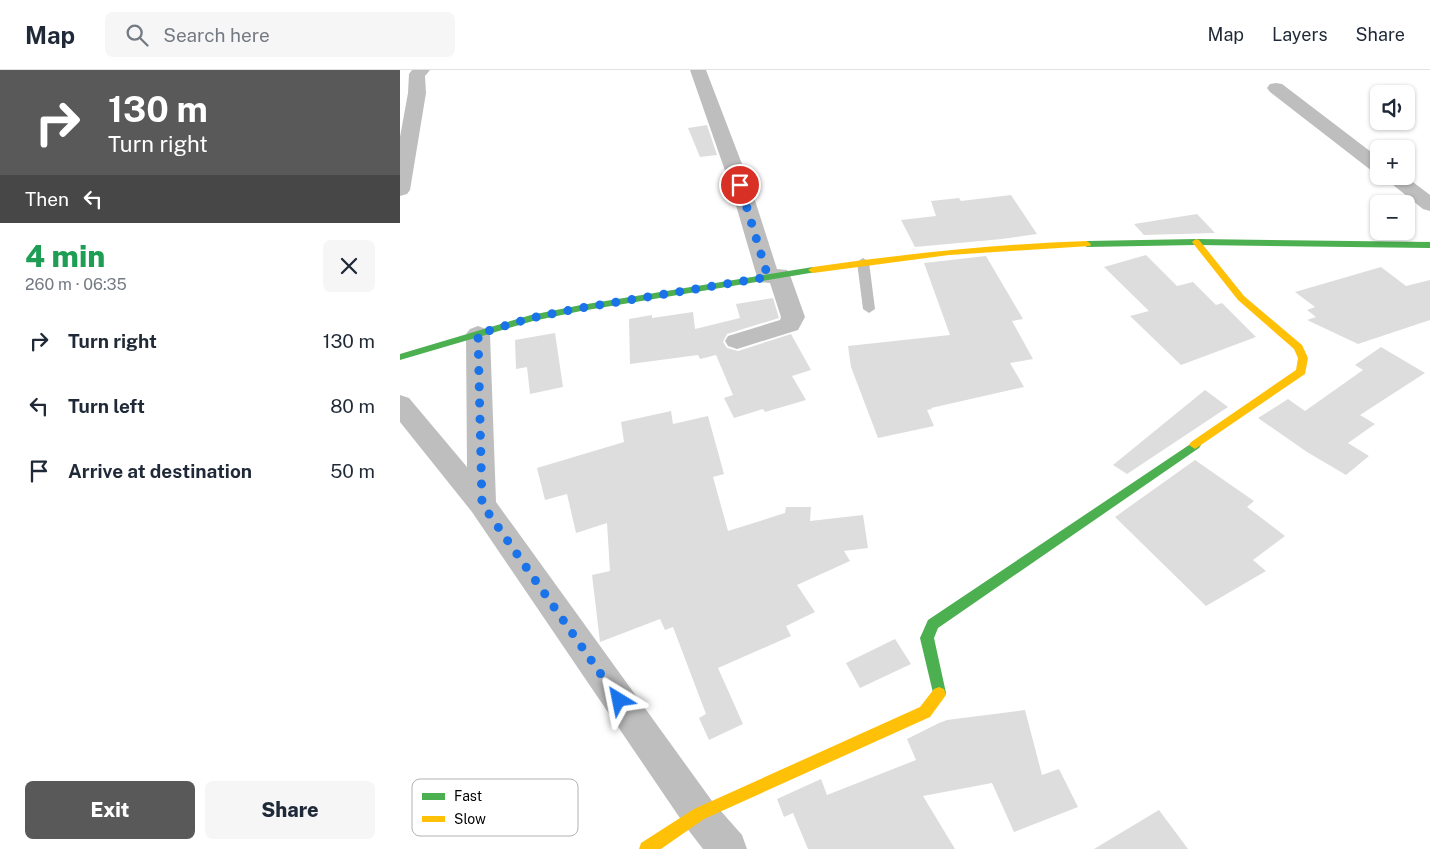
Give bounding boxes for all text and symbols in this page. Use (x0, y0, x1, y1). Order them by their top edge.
search box (105, 12, 455, 57)
text: Map (25, 21, 75, 49)
icon: search (123, 21, 151, 49)
text: Search here (163, 24, 270, 46)
text: Map (1208, 24, 1244, 45)
text: Layers (1272, 24, 1328, 45)
text: Share (1356, 24, 1405, 45)
map controls (1370, 85, 1415, 240)
button: sound (1370, 85, 1415, 130)
text: 130 m (108, 89, 208, 130)
icon: right (25, 90, 90, 155)
text: Turn right (108, 131, 208, 157)
button: + (1370, 140, 1415, 185)
pin (719, 164, 761, 206)
icon: arrive (726, 171, 754, 199)
icon: left (79, 185, 107, 213)
text: Then (25, 188, 69, 210)
button: − (1370, 195, 1415, 240)
text: 4 min (25, 238, 105, 274)
button: close (323, 240, 375, 292)
text: 260 m · 06:35 (25, 275, 127, 294)
icon: right (25, 327, 53, 355)
text: Turn right (68, 330, 157, 352)
text: 130 m (323, 330, 375, 352)
icon: left (25, 392, 53, 420)
text: Turn left (68, 395, 145, 417)
text: 80 m (330, 395, 375, 417)
icon: arrive (25, 457, 53, 485)
text: Arrive at destination (68, 460, 252, 482)
text: 50 m (330, 460, 375, 482)
position arrow (592, 673, 644, 725)
legend (412, 779, 578, 836)
button: Exit (25, 781, 195, 839)
button: Share (205, 781, 375, 839)
text: Fast (454, 788, 482, 804)
text: Slow (454, 811, 486, 827)

